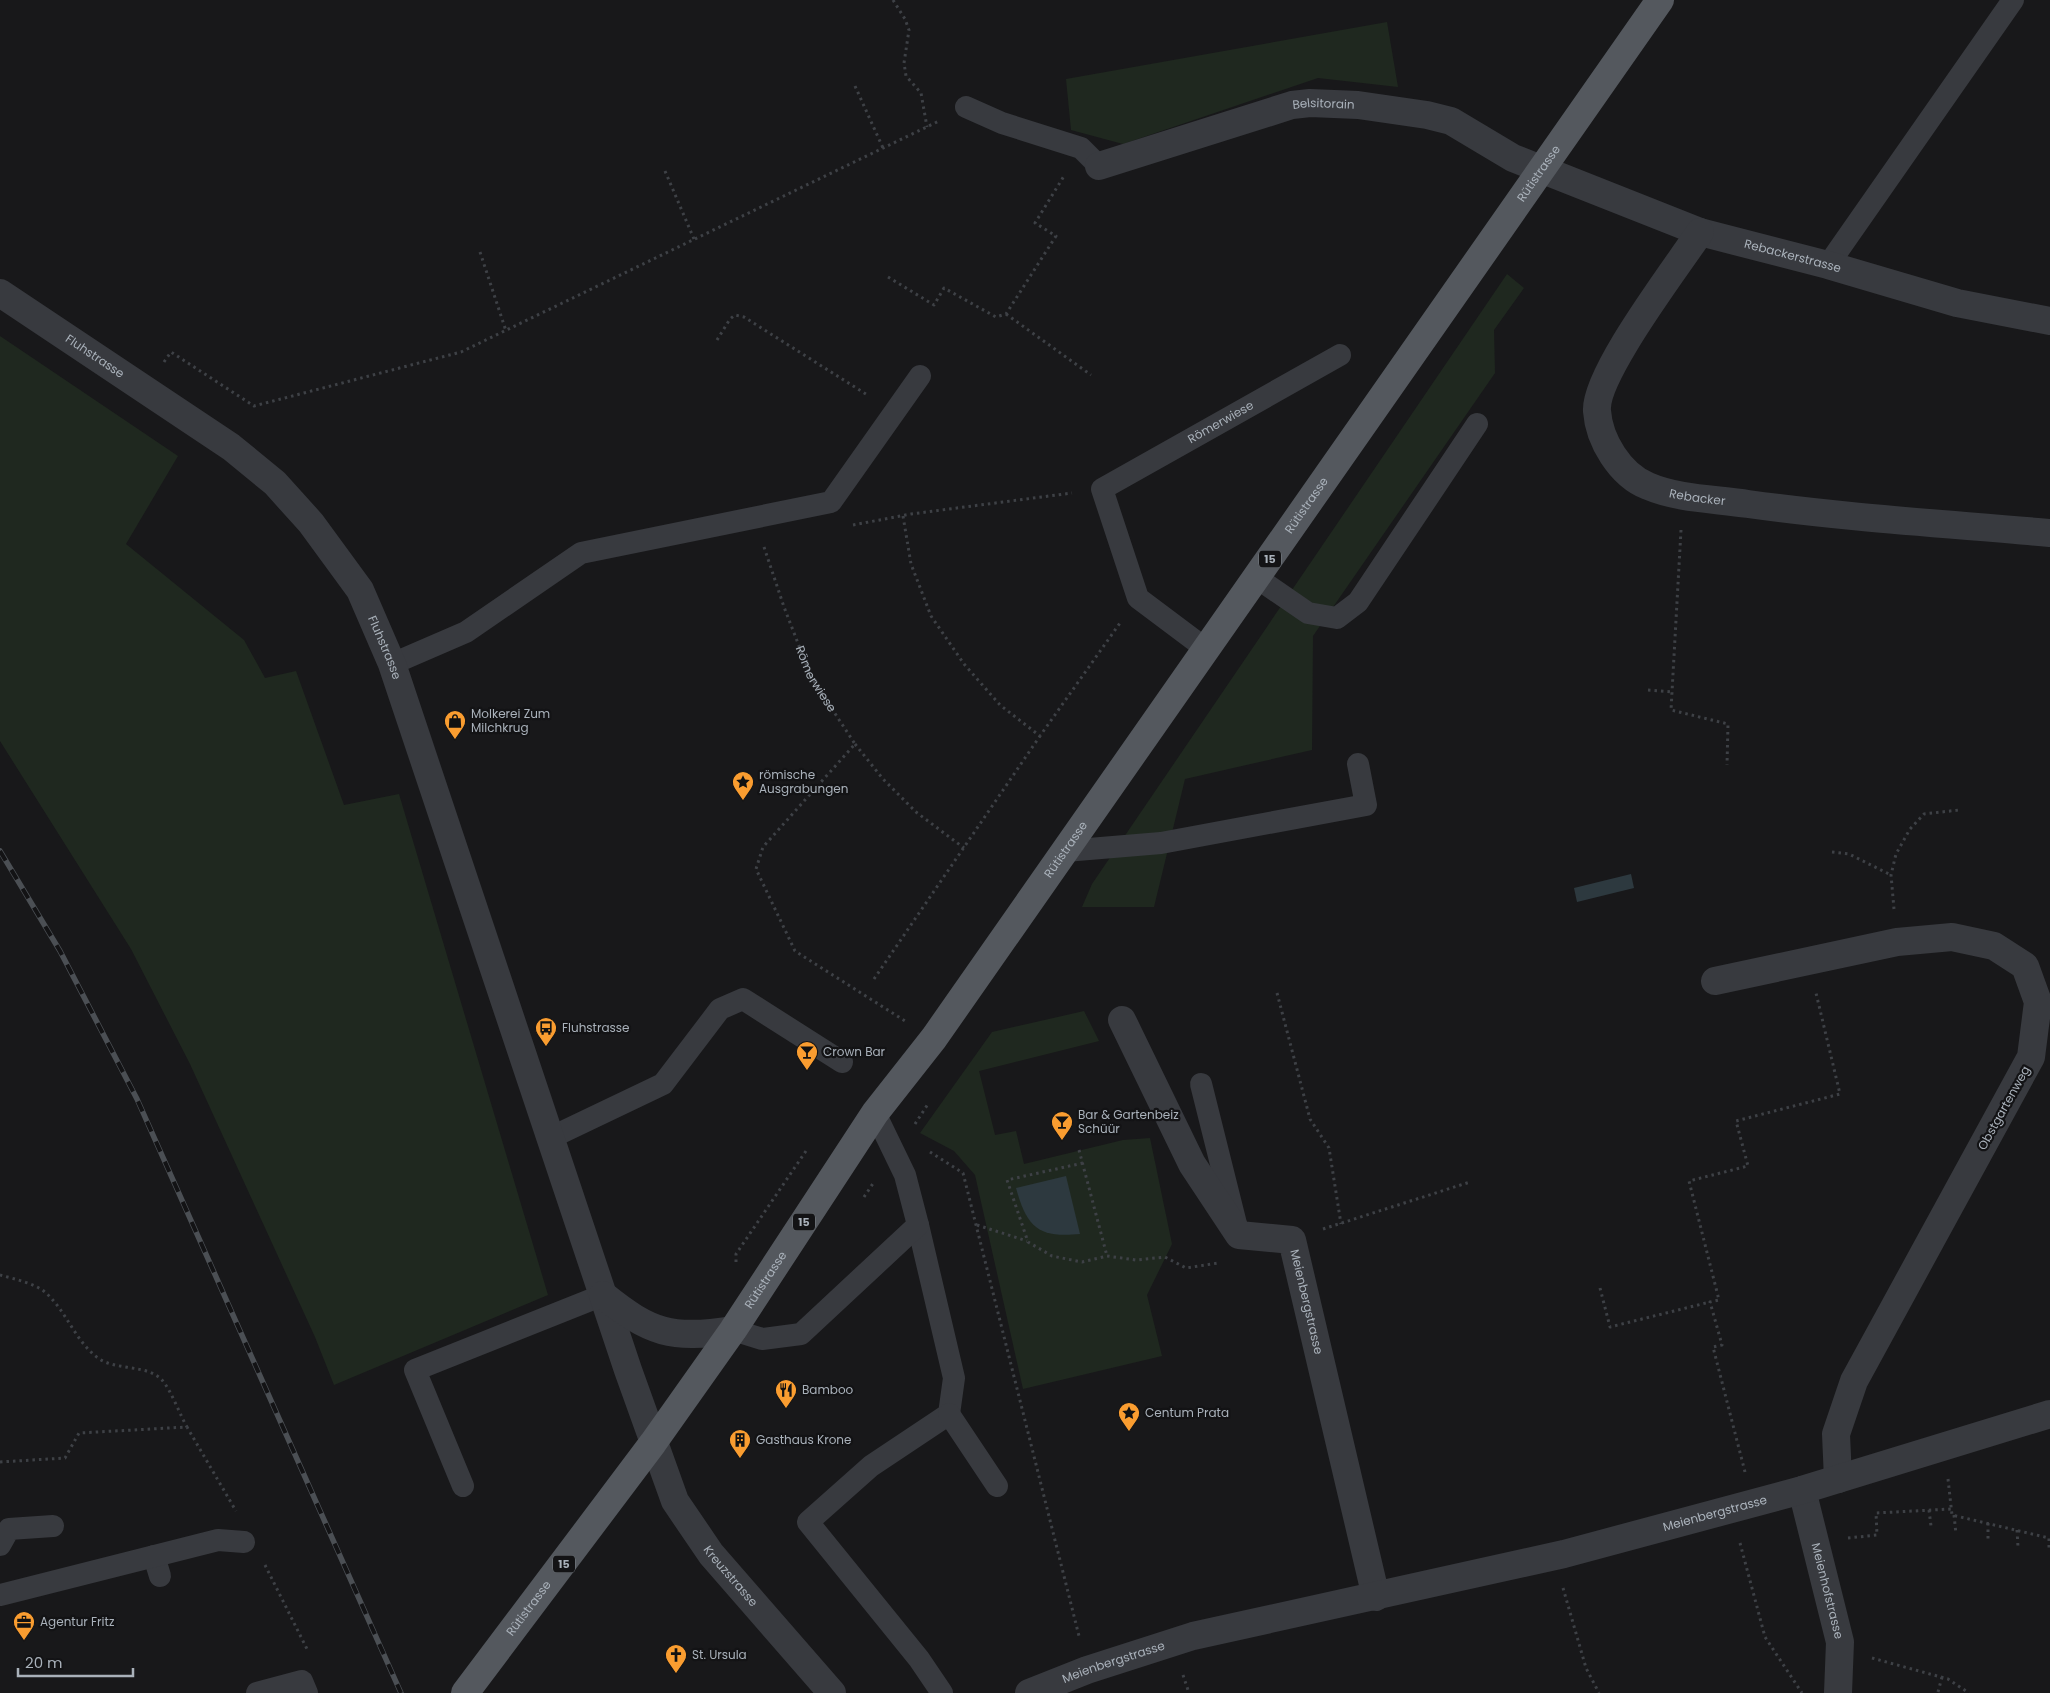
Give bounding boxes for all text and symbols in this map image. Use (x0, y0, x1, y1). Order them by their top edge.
street label: Belsitorain (1291, 94, 1355, 113)
street label: Rütistrasse (1513, 141, 1564, 205)
street label: Rebackerstrasse (1742, 235, 1843, 276)
street label: Fluhstrasse (62, 330, 128, 382)
street label: Römerwiese (1184, 396, 1257, 447)
street label: Rütistrasse (1280, 473, 1332, 537)
street label: Rebacker (1668, 484, 1727, 509)
road number: 15 (1259, 550, 1281, 568)
street label: Fluhstrasse (364, 613, 406, 682)
street label: Römerwiese (792, 643, 841, 715)
place label: Molkerei Zum Milchkrug (471, 705, 550, 736)
shop icon: Molkerei Zum Milchkrug (443, 709, 467, 740)
place label: römische Ausgrabungen (759, 766, 848, 797)
place icon: römische Ausgrabungen (731, 770, 755, 801)
street label: Rütistrasse (1040, 818, 1091, 881)
bus stop icon: Fluhstrasse (534, 1016, 558, 1047)
place label: Fluhstrasse (562, 1019, 630, 1036)
bar icon: Crown Bar (795, 1040, 819, 1071)
place label: Crown Bar (823, 1043, 886, 1060)
street label: Obstgartenweg (1973, 1063, 2034, 1153)
place label: Bar & Gartenbeiz Schüür (1078, 1106, 1179, 1137)
bar icon: Bar & Gartenbeiz Schüür (1050, 1110, 1074, 1141)
road number: 15 (793, 1214, 815, 1230)
street label: Rütistrasse (740, 1248, 790, 1312)
street label: Meienbergstrasse (1286, 1248, 1328, 1356)
restaurant icon: Bamboo (774, 1378, 798, 1409)
place label: Bamboo (802, 1381, 854, 1398)
place icon: Centum Prata (1117, 1401, 1141, 1432)
place label: Centum Prata (1145, 1404, 1229, 1421)
building icon: Gasthaus Krone (728, 1428, 752, 1459)
place label: Gasthaus Krone (756, 1431, 852, 1448)
street label: Meienbergstrasse (1661, 1491, 1769, 1535)
street label: Meienhofstrasse (1808, 1541, 1848, 1641)
street label: Kreuzstrasse (700, 1542, 762, 1610)
road number: 15 (553, 1556, 575, 1572)
street label: Rütistrasse (502, 1577, 555, 1639)
office icon: Agentur Fritz (12, 1610, 36, 1641)
place label: Agentur Fritz (40, 1613, 114, 1630)
street label: Meienbergstrasse (1059, 1637, 1167, 1687)
church icon: St. Ursula (664, 1643, 688, 1674)
scale bar (18, 1646, 132, 1678)
place label: St. Ursula (692, 1646, 747, 1663)
text: 20 m (25, 1652, 63, 1673)

